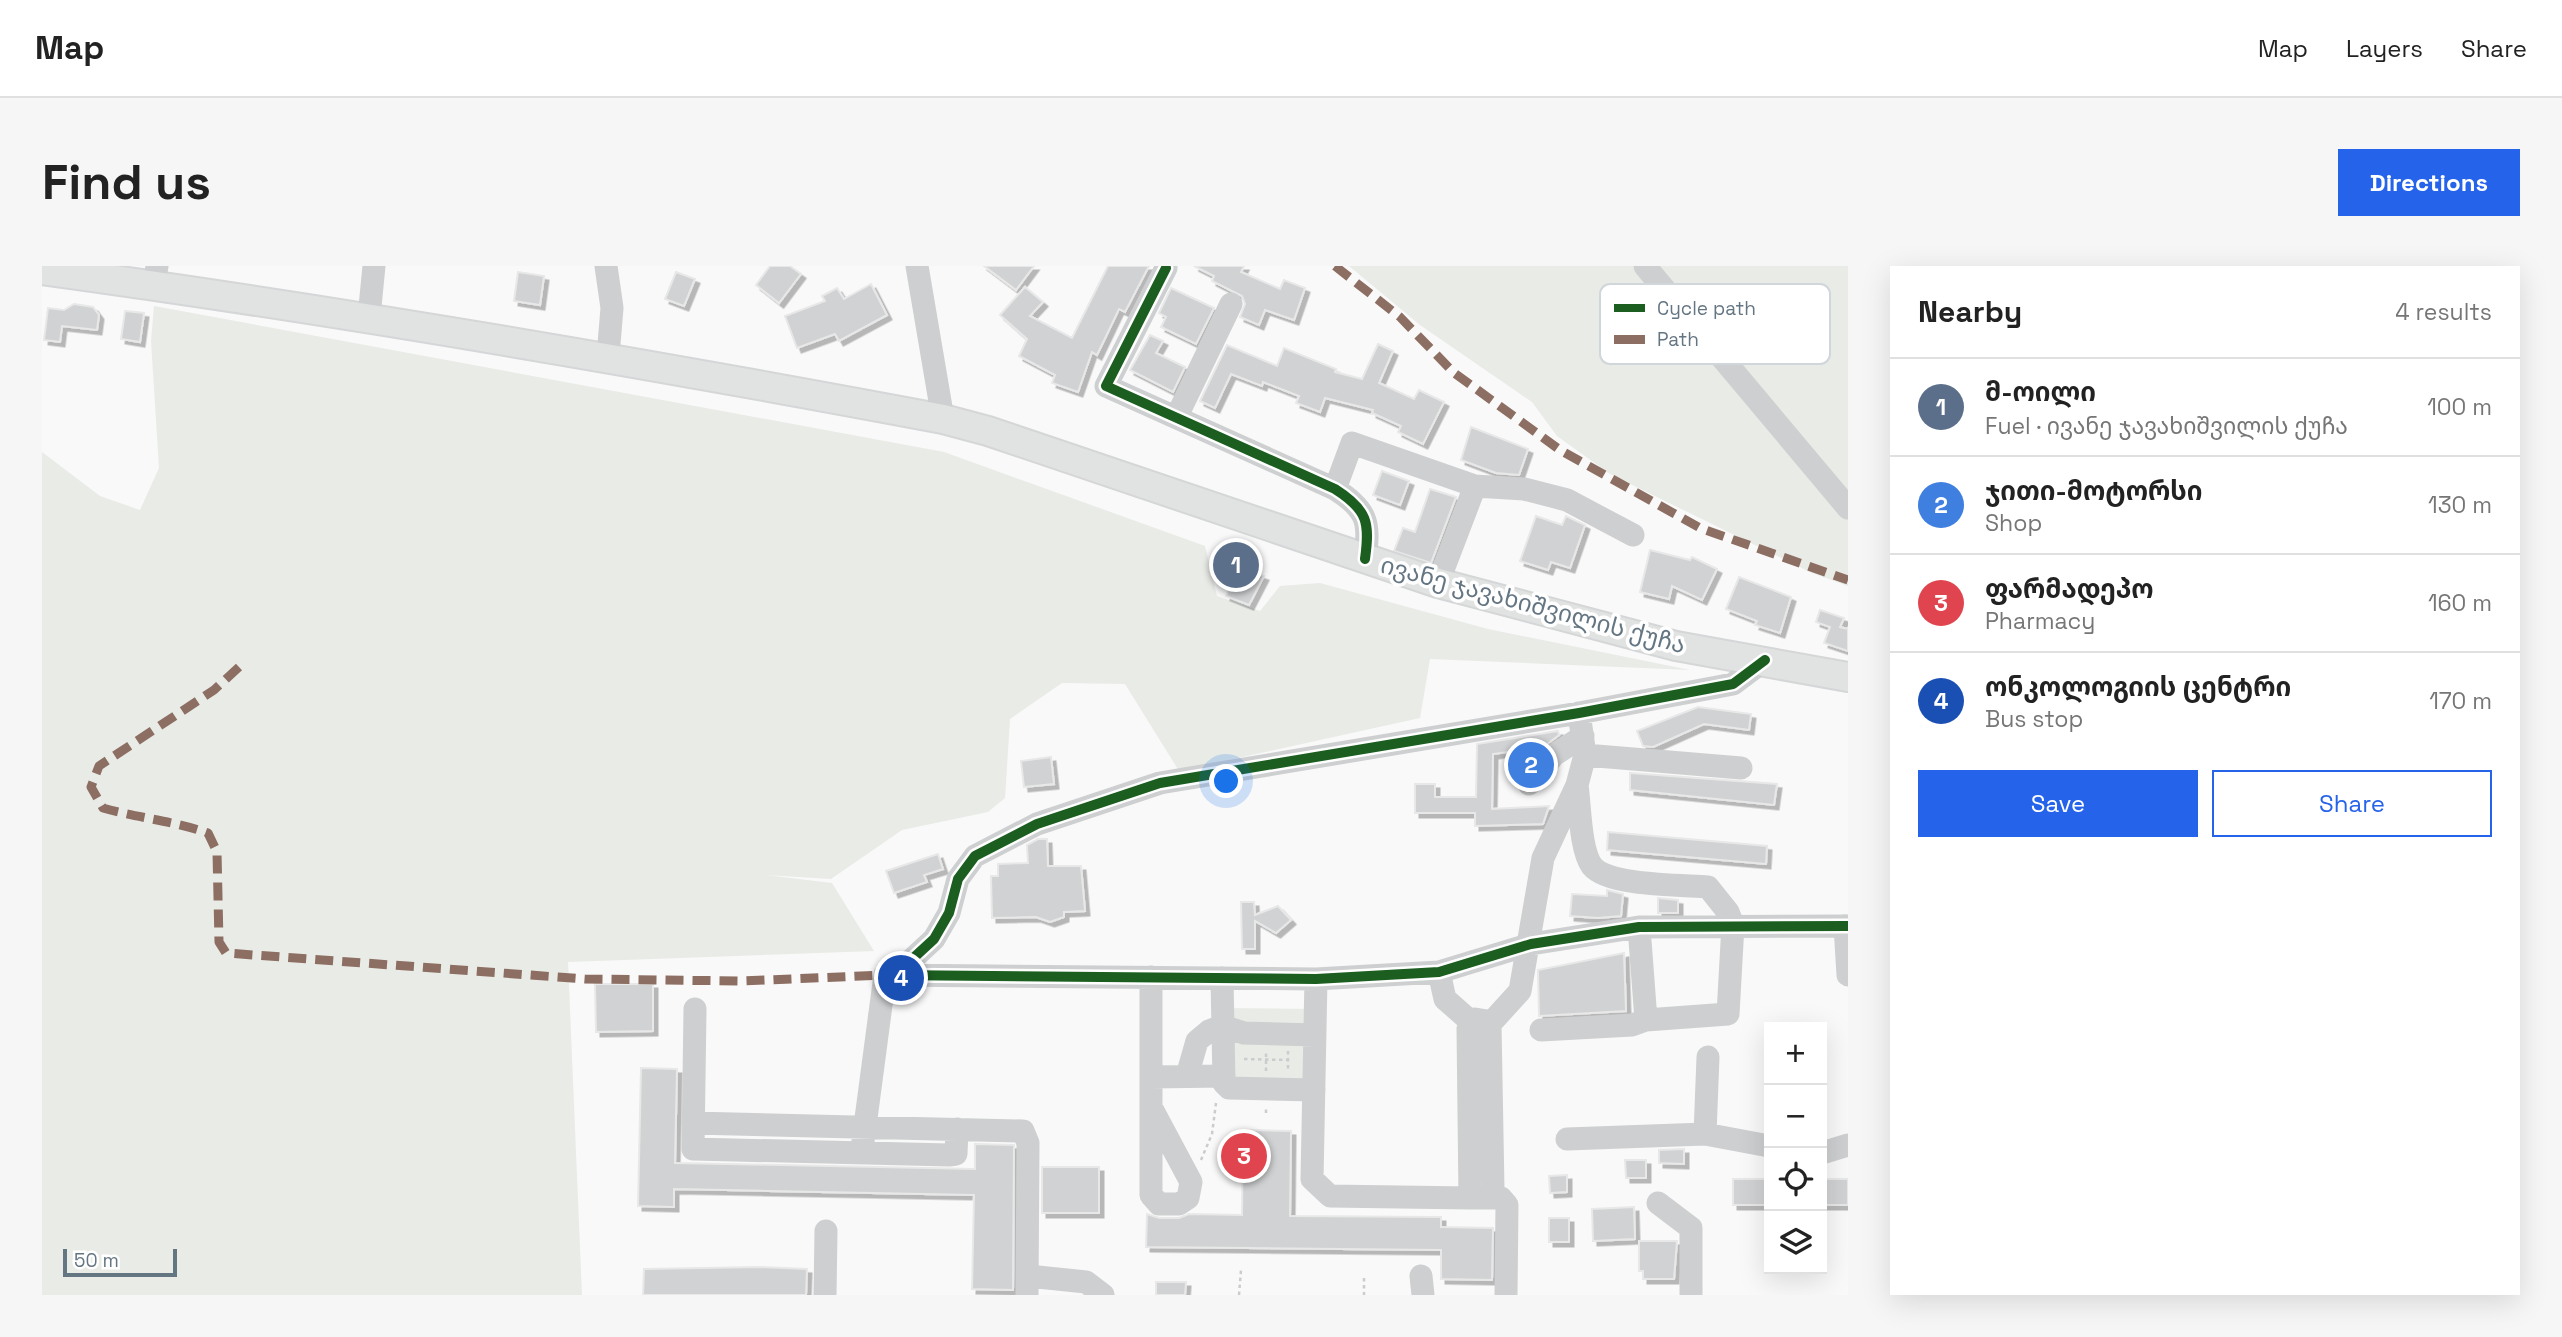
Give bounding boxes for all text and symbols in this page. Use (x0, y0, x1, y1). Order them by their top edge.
text: Map (35, 27, 104, 69)
text: Map (2258, 33, 2308, 64)
text: Layers (2346, 33, 2423, 64)
text: Share (2461, 33, 2527, 64)
button: Directions (2338, 149, 2520, 216)
text: Find us (42, 151, 211, 213)
legend (1600, 284, 1830, 364)
text: Nearby (1918, 292, 2022, 331)
text: Cycle path (1657, 296, 1756, 321)
text: 4 results (2395, 297, 2492, 327)
text: Path (1657, 327, 1699, 352)
text: მ-ოილი (1985, 375, 2096, 409)
text: 1 (1936, 392, 1946, 422)
text: 100 m (2427, 392, 2492, 422)
text: Fuel · ივანე ჯავახიშვილის ქუჩა (1985, 411, 2348, 441)
text: ჯითი-მოტორსი (1985, 474, 2202, 508)
text: 2 (1934, 490, 1948, 520)
text: 130 m (2428, 490, 2492, 520)
text: Shop (1985, 508, 2042, 538)
pin: 1 (1213, 539, 1259, 591)
street label: ივანე ჯავახიშვილის ქუჩა (1377, 549, 1689, 660)
text: ფარმადეპო (1985, 572, 2154, 606)
text: 3 (1934, 588, 1948, 618)
text: 160 m (2428, 588, 2492, 618)
text: Pharmacy (1985, 606, 2095, 636)
text: ონკოლოგიის ცენტრი (1985, 670, 2291, 704)
text: 4 (1934, 686, 1948, 716)
text: 170 m (2429, 686, 2492, 716)
text: Bus stop (1985, 704, 2083, 734)
pin: 2 (1508, 739, 1554, 791)
your location (1209, 764, 1243, 798)
button: Save (1918, 770, 2198, 837)
button: Share (2212, 770, 2492, 837)
pin: 4 (878, 952, 924, 1004)
map controls (1764, 1022, 1827, 1274)
button: + (1764, 1022, 1827, 1085)
button: − (1764, 1085, 1827, 1148)
pin: 3 (1221, 1130, 1267, 1182)
button: locate (1764, 1148, 1827, 1211)
button: layers (1764, 1211, 1827, 1274)
scale bar (63, 1246, 177, 1278)
text: 50 m (74, 1248, 119, 1273)

